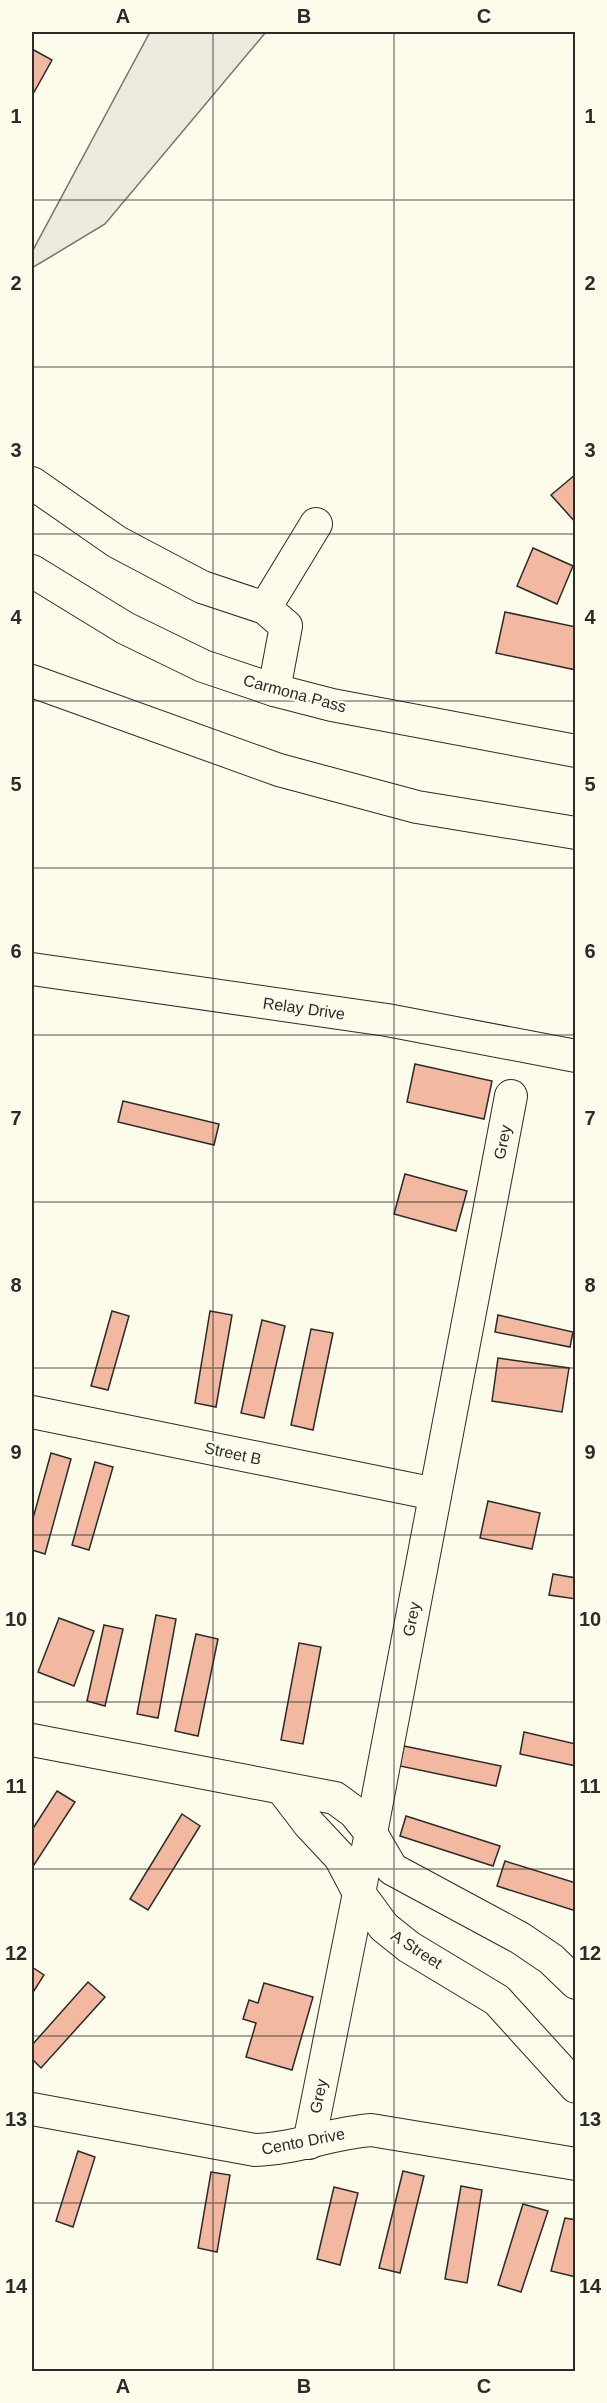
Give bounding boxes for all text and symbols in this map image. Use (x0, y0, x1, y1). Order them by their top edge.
text: A (116, 5, 130, 27)
text: B (297, 5, 311, 27)
text: C (477, 5, 491, 27)
text: 1 (10, 105, 22, 127)
text: 1 (584, 105, 596, 127)
text: 2 (10, 272, 22, 294)
text: 2 (584, 272, 596, 294)
text: 3 (10, 439, 22, 461)
text: 3 (584, 439, 596, 461)
text: 4 (10, 606, 22, 628)
text: 4 (584, 606, 596, 628)
street label: Carmona Pass (242, 672, 348, 715)
text: 5 (10, 773, 22, 795)
text: 5 (584, 773, 596, 795)
text: 6 (10, 940, 22, 962)
text: 6 (584, 940, 596, 962)
street label: Relay Drive (262, 994, 346, 1023)
text: 7 (10, 1107, 22, 1129)
text: 7 (584, 1107, 596, 1129)
street label: Grey (491, 1123, 514, 1161)
text: 8 (10, 1274, 22, 1296)
text: 8 (584, 1274, 596, 1296)
street label: Street B (203, 1439, 263, 1468)
text: 9 (10, 1441, 22, 1463)
text: 9 (584, 1441, 596, 1463)
street label: Grey (400, 1600, 423, 1638)
text: 10 (5, 1608, 27, 1630)
text: 10 (579, 1608, 601, 1630)
text: 11 (5, 1775, 27, 1797)
text: 11 (579, 1775, 601, 1797)
street label: A Street (388, 1927, 446, 1972)
text: 12 (5, 1942, 27, 1964)
text: 12 (579, 1942, 601, 1964)
street label: Grey (307, 2077, 330, 2115)
text: 13 (5, 2108, 27, 2130)
text: 13 (579, 2108, 601, 2130)
street label: Cento Drive (260, 2125, 346, 2158)
text: 14 (5, 2275, 28, 2297)
text: 14 (579, 2275, 602, 2297)
text: A (116, 2375, 130, 2397)
text: B (297, 2375, 311, 2397)
text: C (477, 2375, 491, 2397)

